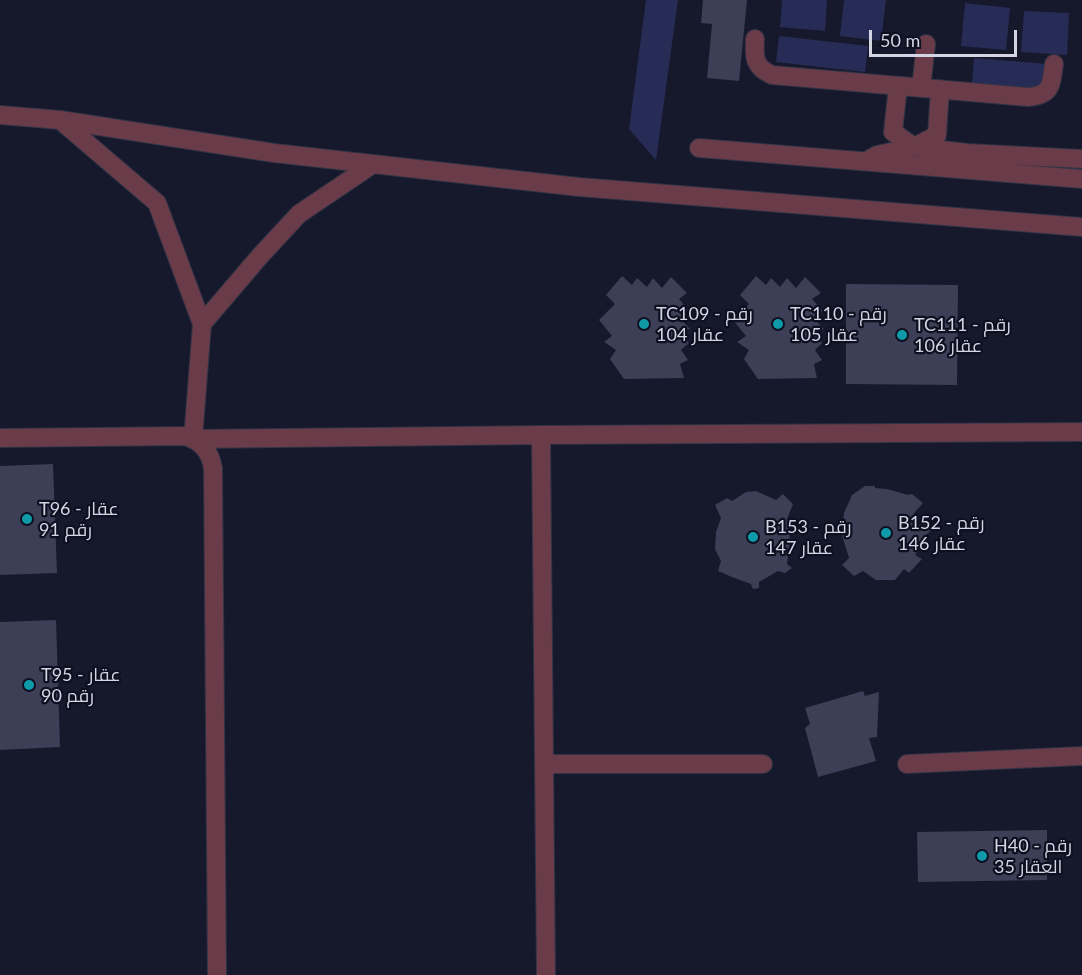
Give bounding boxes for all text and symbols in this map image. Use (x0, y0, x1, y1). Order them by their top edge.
scale bar (872, 18, 1020, 56)
text: 50 m (880, 29, 920, 51)
place label: TC109 - رقم عقار 104 (656, 303, 753, 346)
place label: TC110 - رقم عقار 105 (790, 303, 887, 346)
place label: TC111 - رقم عقار 106 (914, 314, 1011, 356)
marker: TC109 - رقم عقار 104 (637, 317, 651, 331)
marker: TC110 - رقم عقار 105 (771, 317, 785, 331)
marker: TC111 - رقم عقار 106 (895, 328, 909, 342)
place label: T96 - عقار رقم 91 (39, 498, 119, 540)
marker: T96 - عقار رقم 91 (20, 512, 34, 526)
place label: B152 - رقم عقار 146 (898, 512, 984, 554)
place label: B153 - رقم عقار 147 (765, 516, 851, 558)
marker: B152 - رقم عقار 146 (879, 526, 893, 540)
marker: B153 - رقم عقار 147 (746, 530, 760, 544)
place label: T95 - عقار رقم 90 (41, 664, 121, 706)
marker: T95 - عقار رقم 90 (22, 678, 36, 692)
place label: H40 - رقم العقار 35 (994, 835, 1072, 878)
marker: H40 - رقم العقار 35 (975, 849, 989, 863)

